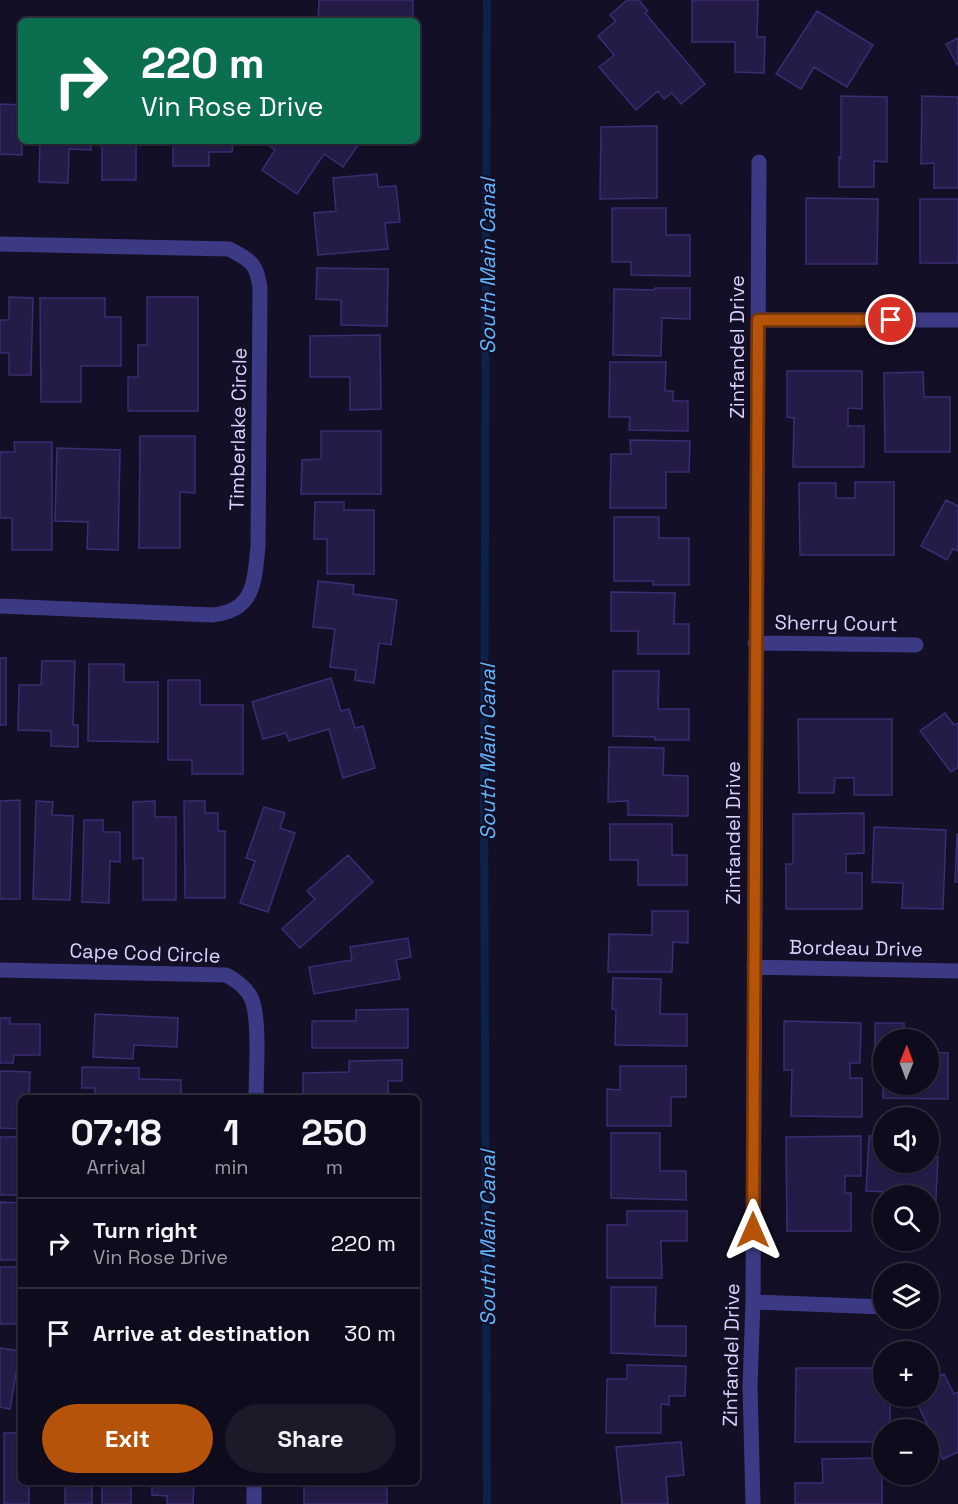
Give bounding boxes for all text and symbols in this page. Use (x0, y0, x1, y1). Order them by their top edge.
text: 220 m (141, 37, 265, 90)
icon: right (42, 42, 120, 120)
text: Vin Rose Drive (141, 89, 323, 124)
water label: South Main Canal (474, 175, 501, 354)
street label: Zinfandel Drive (724, 275, 750, 419)
pin (865, 294, 916, 345)
icon: arrive (874, 303, 907, 336)
street label: Timberlake Circle (224, 347, 252, 511)
street label: Sherry Court (774, 609, 898, 637)
water label: South Main Canal (474, 661, 501, 840)
street label: Zinfandel Drive (720, 761, 746, 905)
street label: Bordeau Drive (789, 934, 923, 962)
street label: Cape Cod Circle (69, 937, 221, 969)
north arrow (873, 1029, 939, 1095)
map controls (873, 1029, 939, 1485)
button: sound (873, 1107, 939, 1173)
text: 07:18 (71, 1110, 162, 1156)
text: 1 (223, 1110, 240, 1156)
text: 250 (301, 1110, 367, 1156)
water label: South Main Canal (474, 1147, 501, 1326)
text: Arrival (86, 1154, 146, 1180)
text: min (214, 1154, 249, 1180)
text: m (326, 1154, 343, 1180)
button: search (873, 1185, 939, 1251)
position arrow (721, 1198, 785, 1262)
text: Turn right (93, 1216, 198, 1244)
icon: right (42, 1227, 75, 1260)
text: 220 m (331, 1229, 396, 1257)
text: Vin Rose Drive (93, 1244, 228, 1270)
button: layers (873, 1263, 939, 1329)
street label: Zinfandel Drive (717, 1283, 745, 1427)
icon: arrive (42, 1317, 75, 1350)
text: Arrive at destination (93, 1319, 310, 1347)
text: 30 m (344, 1319, 396, 1347)
button: + (873, 1341, 939, 1407)
button: Exit (42, 1404, 213, 1473)
button: Share (225, 1404, 396, 1473)
button: − (873, 1419, 939, 1485)

